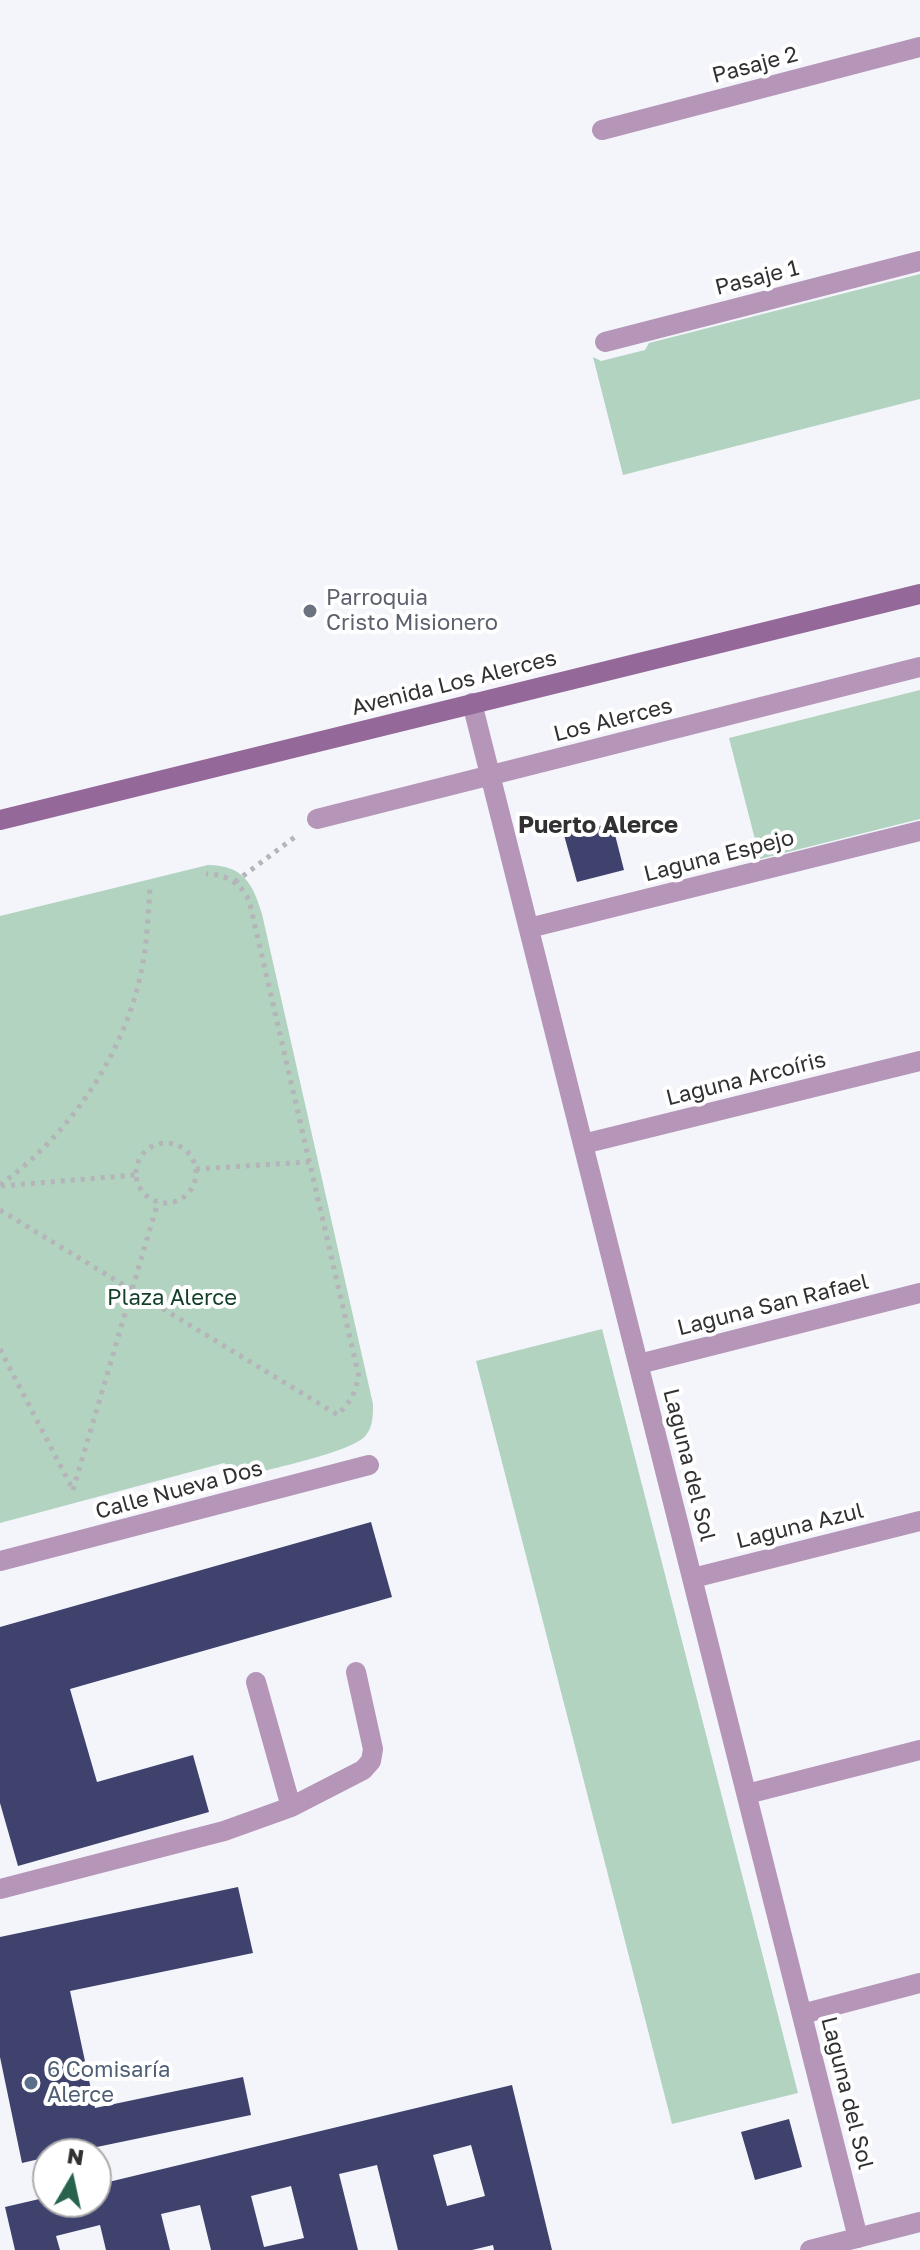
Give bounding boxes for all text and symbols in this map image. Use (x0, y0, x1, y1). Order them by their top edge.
street label: Pasaje 2 (709, 41, 801, 89)
street label: Pasaje 1 (712, 255, 802, 301)
place label: Parroquia Cristo Misionero (326, 585, 498, 636)
marker: Parroquia Cristo Misionero (301, 602, 319, 620)
street label: Avenida Los Alerces (349, 645, 559, 721)
street label: Los Alerces (551, 693, 675, 747)
district label: Puerto Alerce (518, 811, 678, 839)
street label: Laguna Espejo (641, 825, 797, 887)
street label: Laguna Arcoíris (663, 1046, 829, 1112)
street label: Laguna San Rafael (675, 1268, 871, 1342)
park label: Plaza Alerce (107, 1285, 237, 1311)
street label: Laguna del Sol (657, 1386, 721, 1544)
street label: Calle Nueva Dos (93, 1455, 265, 1525)
street label: Laguna Azul (734, 1497, 866, 1555)
street label: Laguna del Sol (815, 2014, 879, 2172)
place label: 6 Comisaría Alerce (47, 2057, 170, 2108)
marker: 6 Comisaría Alerce (22, 2074, 40, 2092)
north arrow (32, 2138, 112, 2218)
text: N (65, 2141, 86, 2170)

